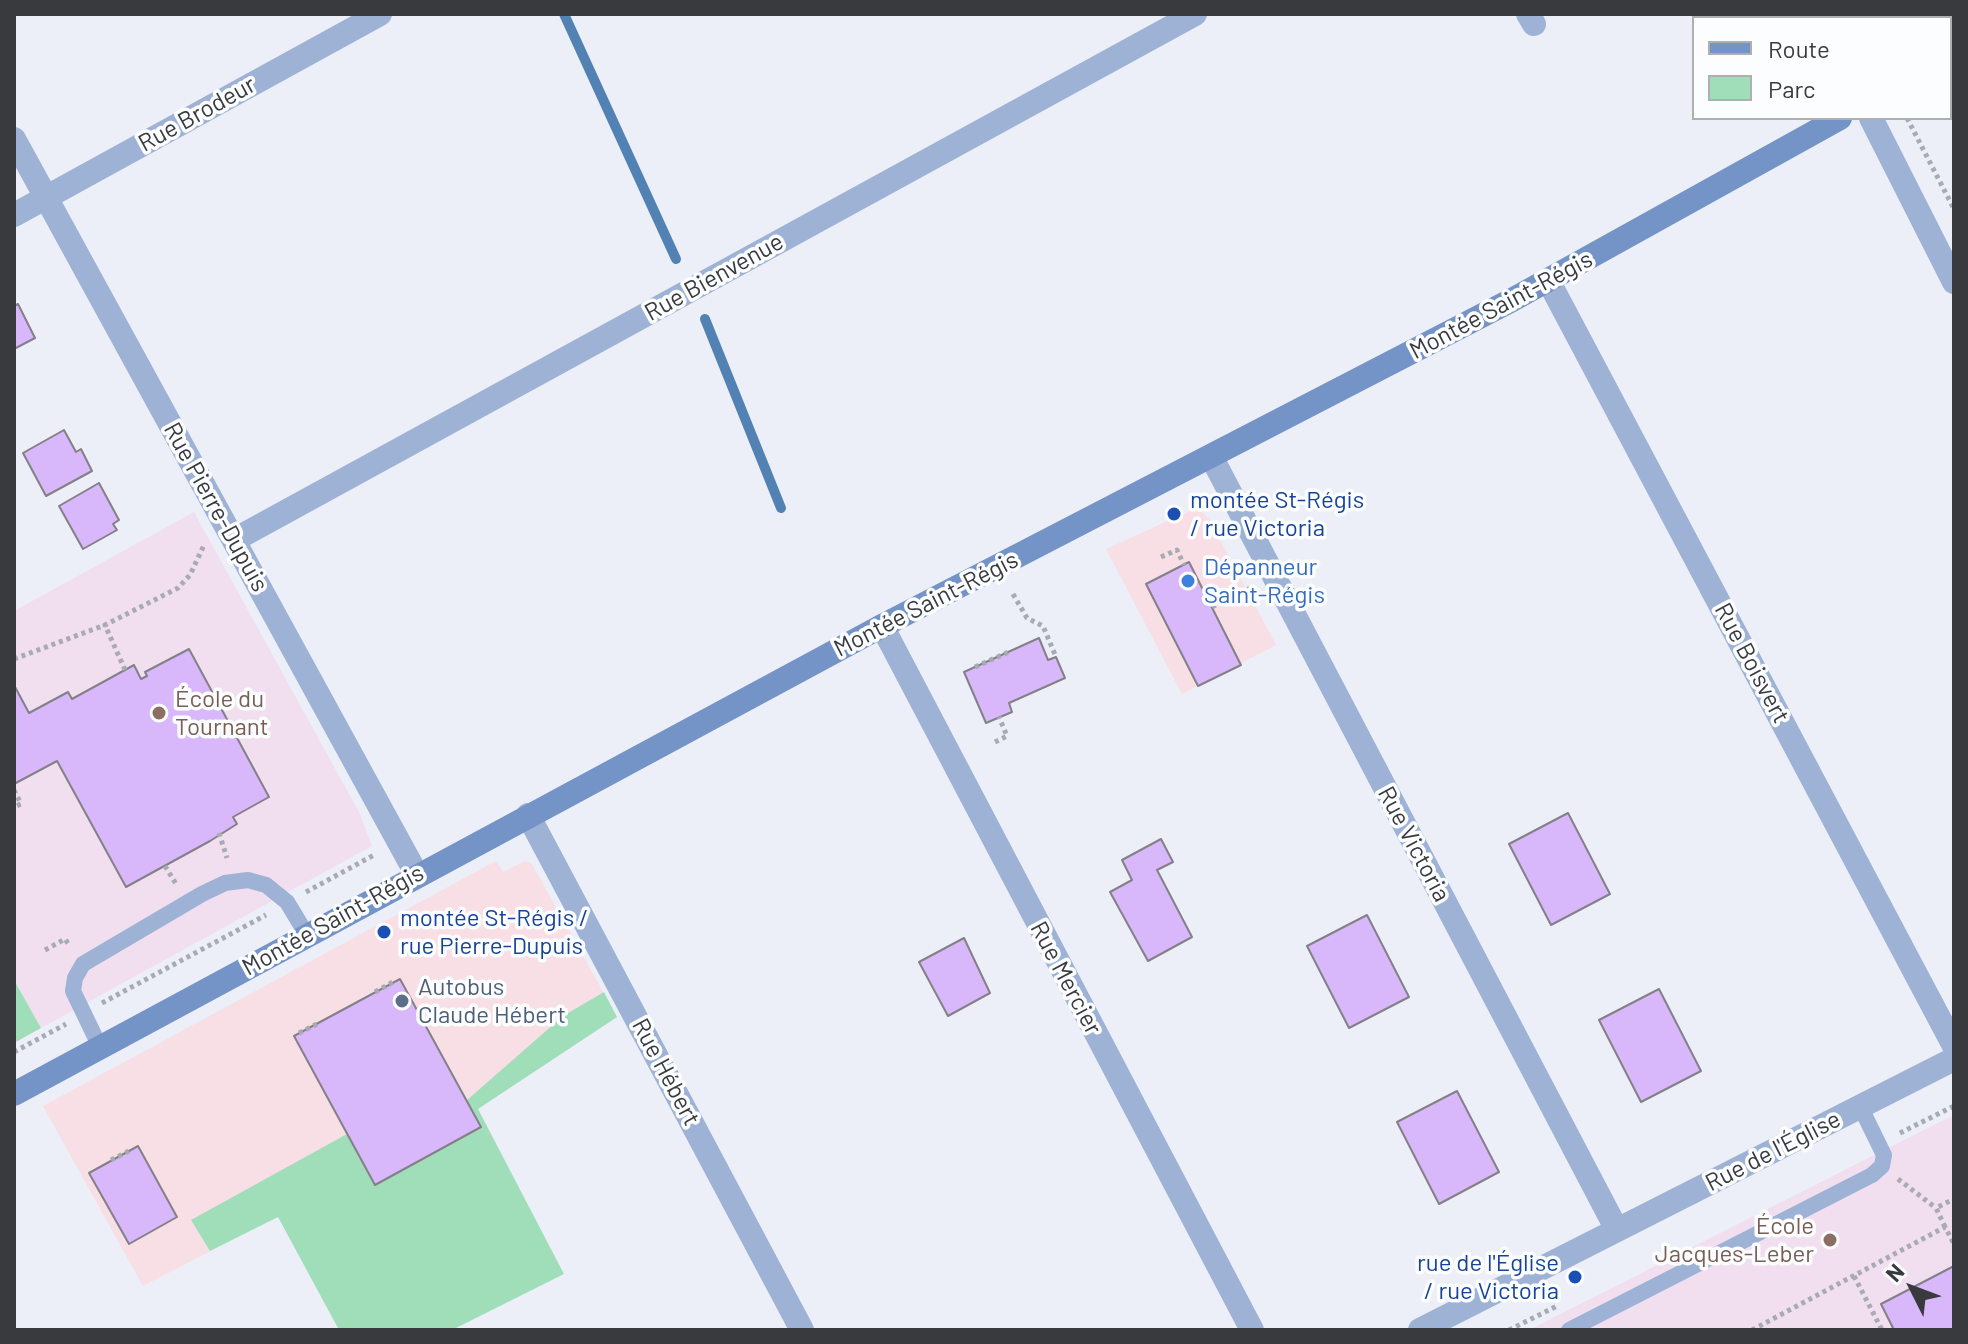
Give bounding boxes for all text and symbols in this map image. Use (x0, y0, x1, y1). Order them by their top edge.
legend (1692, 16, 1952, 120)
text: Route (1768, 34, 1830, 63)
street label: Rue Brodeur (133, 70, 261, 158)
text: Parc (1768, 74, 1816, 103)
street label: Rue Bienvenue (640, 227, 788, 327)
street label: Montée Saint-Régis (1405, 245, 1597, 365)
street label: Rue Pierre-Dupuis (158, 417, 274, 597)
place label: montée St-Régis / rue Victoria (1190, 486, 1364, 542)
marker: montée St-Régis / rue Victoria (1165, 505, 1183, 523)
street label: Montée Saint-Régis (829, 545, 1023, 663)
place label: Dépanneur Saint-Régis (1204, 553, 1325, 609)
marker: Dépanneur Saint-Régis (1179, 572, 1197, 590)
street label: Rue Boisvert (1708, 598, 1796, 728)
place label: École du Tournant (175, 685, 269, 741)
marker: École du Tournant (150, 704, 168, 722)
street label: Rue Victoria (1372, 781, 1456, 907)
street label: Montée Saint-Régis (237, 858, 429, 982)
place label: montée St-Régis / rue Pierre-Dupuis (400, 904, 589, 960)
street label: Rue Mercier (1024, 917, 1108, 1039)
marker: montée St-Régis / rue Pierre-Dupuis (375, 923, 393, 941)
place label: Autobus Claude Hébert (418, 973, 566, 1029)
marker: Autobus Claude Hébert (393, 992, 411, 1010)
street label: Rue Hébert (626, 1014, 706, 1130)
street label: Rue de l'Église (1701, 1105, 1845, 1197)
place label: École Jacques-Leber (1655, 1212, 1814, 1268)
marker: École Jacques-Leber (1821, 1231, 1839, 1249)
north arrow (1872, 1248, 1952, 1328)
place label: rue de l'Église / rue Victoria (1417, 1249, 1559, 1305)
text: N (1880, 1258, 1909, 1286)
marker: rue de l'Église / rue Victoria (1566, 1268, 1584, 1286)

